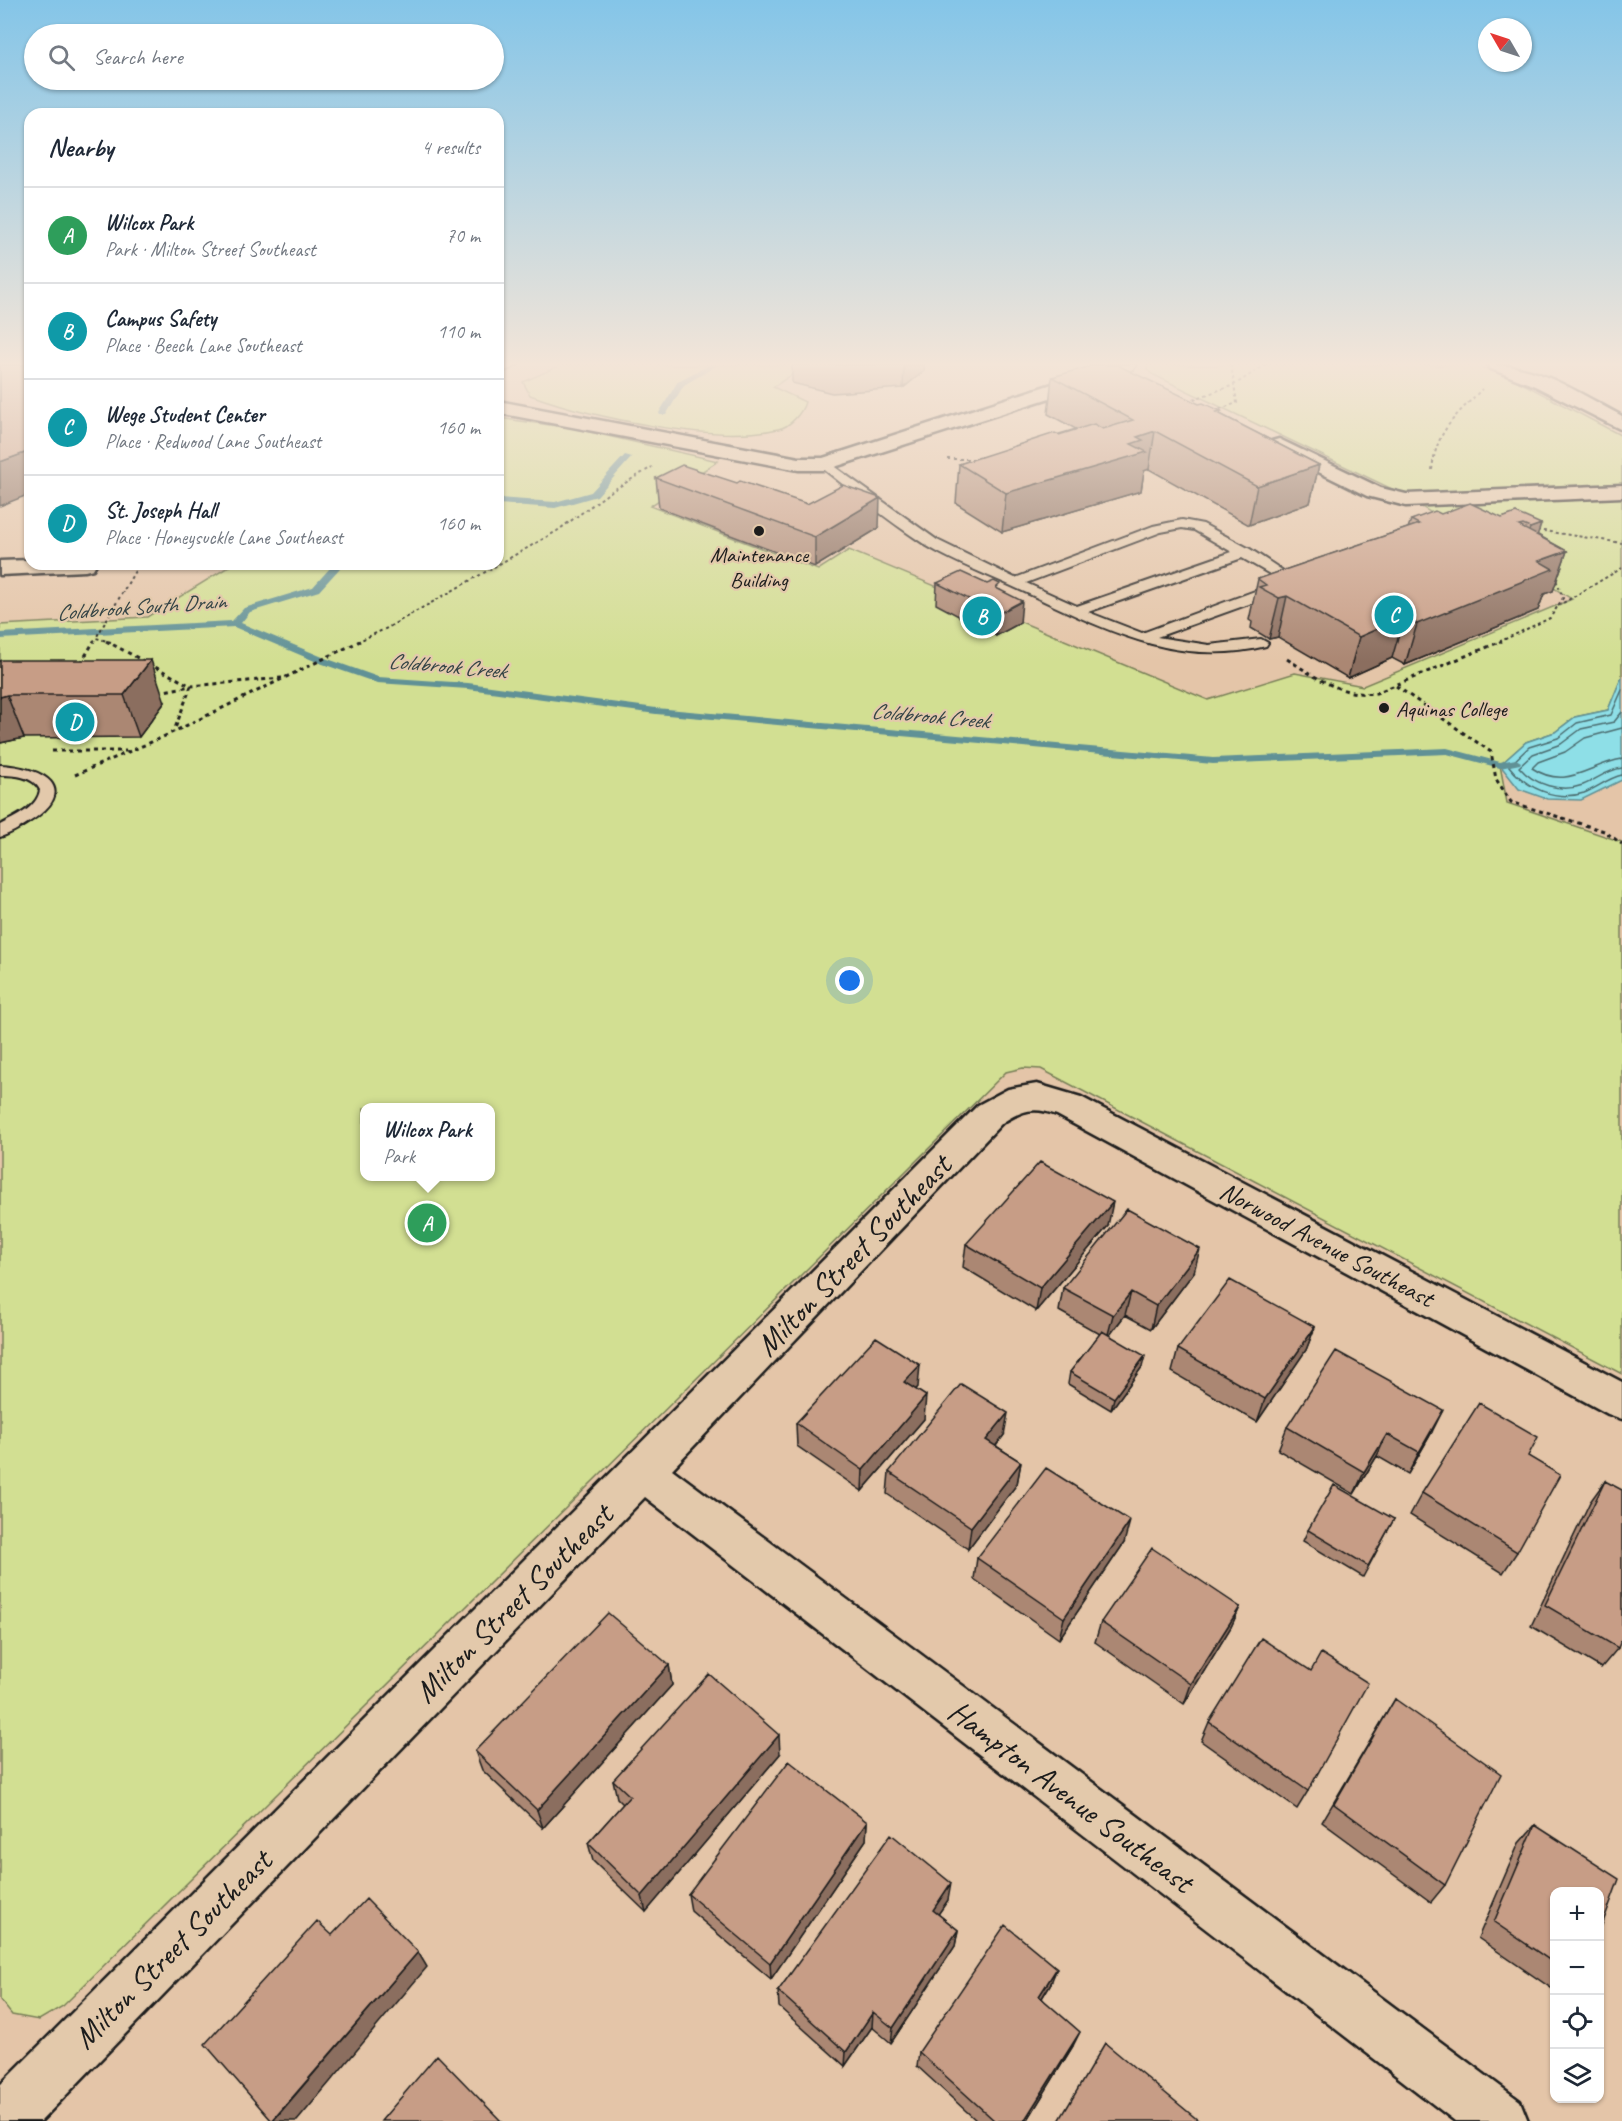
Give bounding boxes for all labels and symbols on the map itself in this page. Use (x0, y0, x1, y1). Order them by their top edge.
north arrow (1478, 18, 1532, 72)
marker: Maintenance Building (752, 524, 766, 538)
place label: Maintenance Building (710, 541, 810, 594)
water label: Coldbrook South Drain (55, 587, 229, 627)
pin: C (1374, 592, 1414, 638)
pin: B (962, 594, 1002, 638)
water label: Coldbrook Creek (387, 647, 511, 685)
place label: Aquinas College (1396, 695, 1508, 723)
water label: Coldbrook Creek (870, 697, 994, 735)
pin: D (56, 700, 94, 744)
marker: Aquinas College (1377, 701, 1391, 715)
your location (835, 966, 864, 995)
street label: Milton Street Southeast (747, 1143, 962, 1365)
street label: Norwood Avenue Southeast (1214, 1174, 1441, 1316)
pin: A (408, 1200, 446, 1246)
street label: Milton Street Southeast (405, 1493, 624, 1711)
street label: Hampton Avenue Southeast (940, 1691, 1204, 1904)
street label: Milton Street Southeast (64, 1839, 283, 2057)

